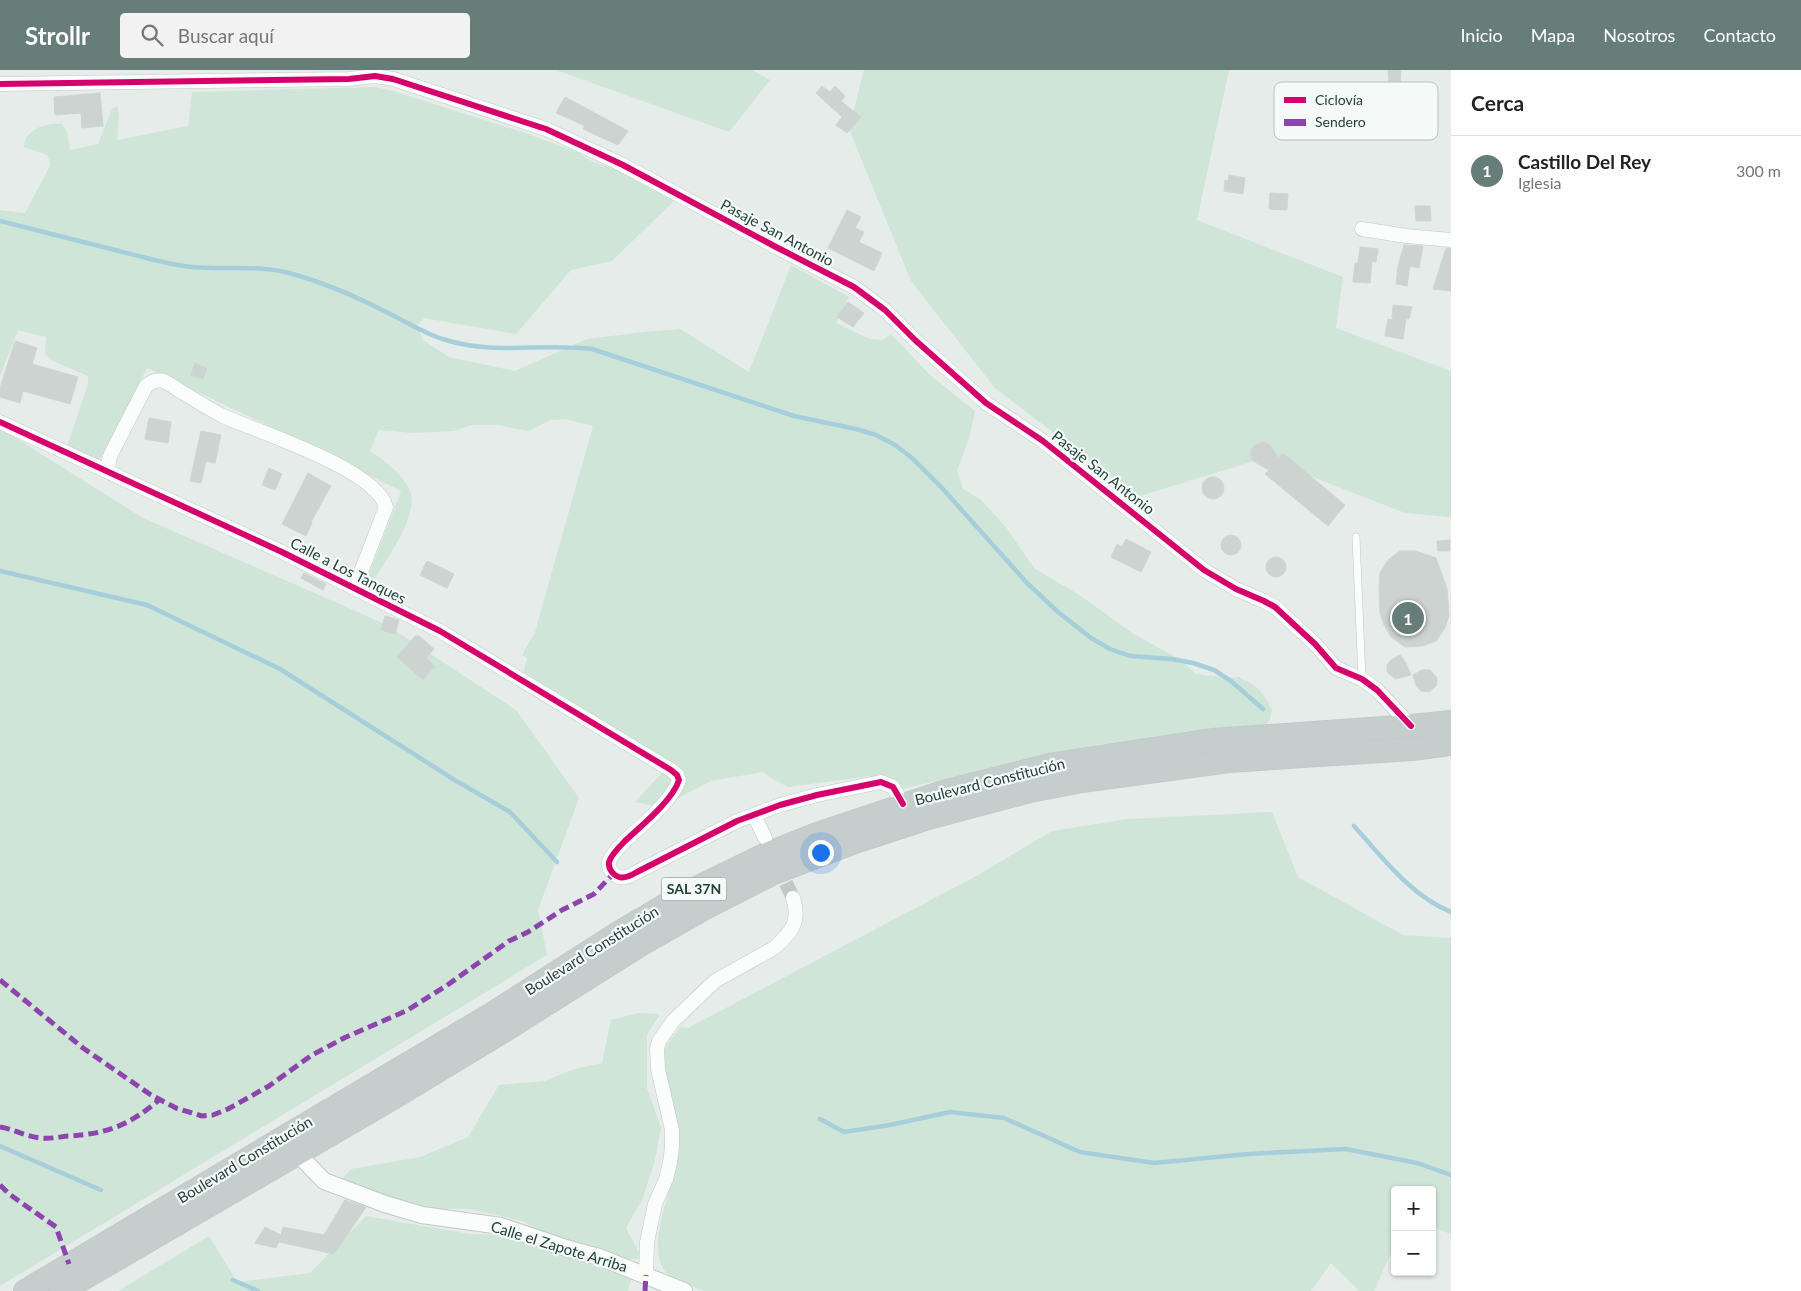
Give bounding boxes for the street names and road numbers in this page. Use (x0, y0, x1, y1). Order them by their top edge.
street label: Pasaje San Antonio (718, 195, 837, 270)
street label: Pasaje San Antonio (1049, 427, 1159, 518)
street label: Calle a Los Tanques (288, 533, 409, 607)
street label: Boulevard Constitución (913, 754, 1067, 808)
road number: SAL 37N (662, 878, 726, 901)
street label: Boulevard Constitución (521, 902, 662, 999)
street label: Boulevard Constitución (174, 1112, 315, 1207)
street label: Calle el Zapote Arriba (489, 1217, 630, 1275)

